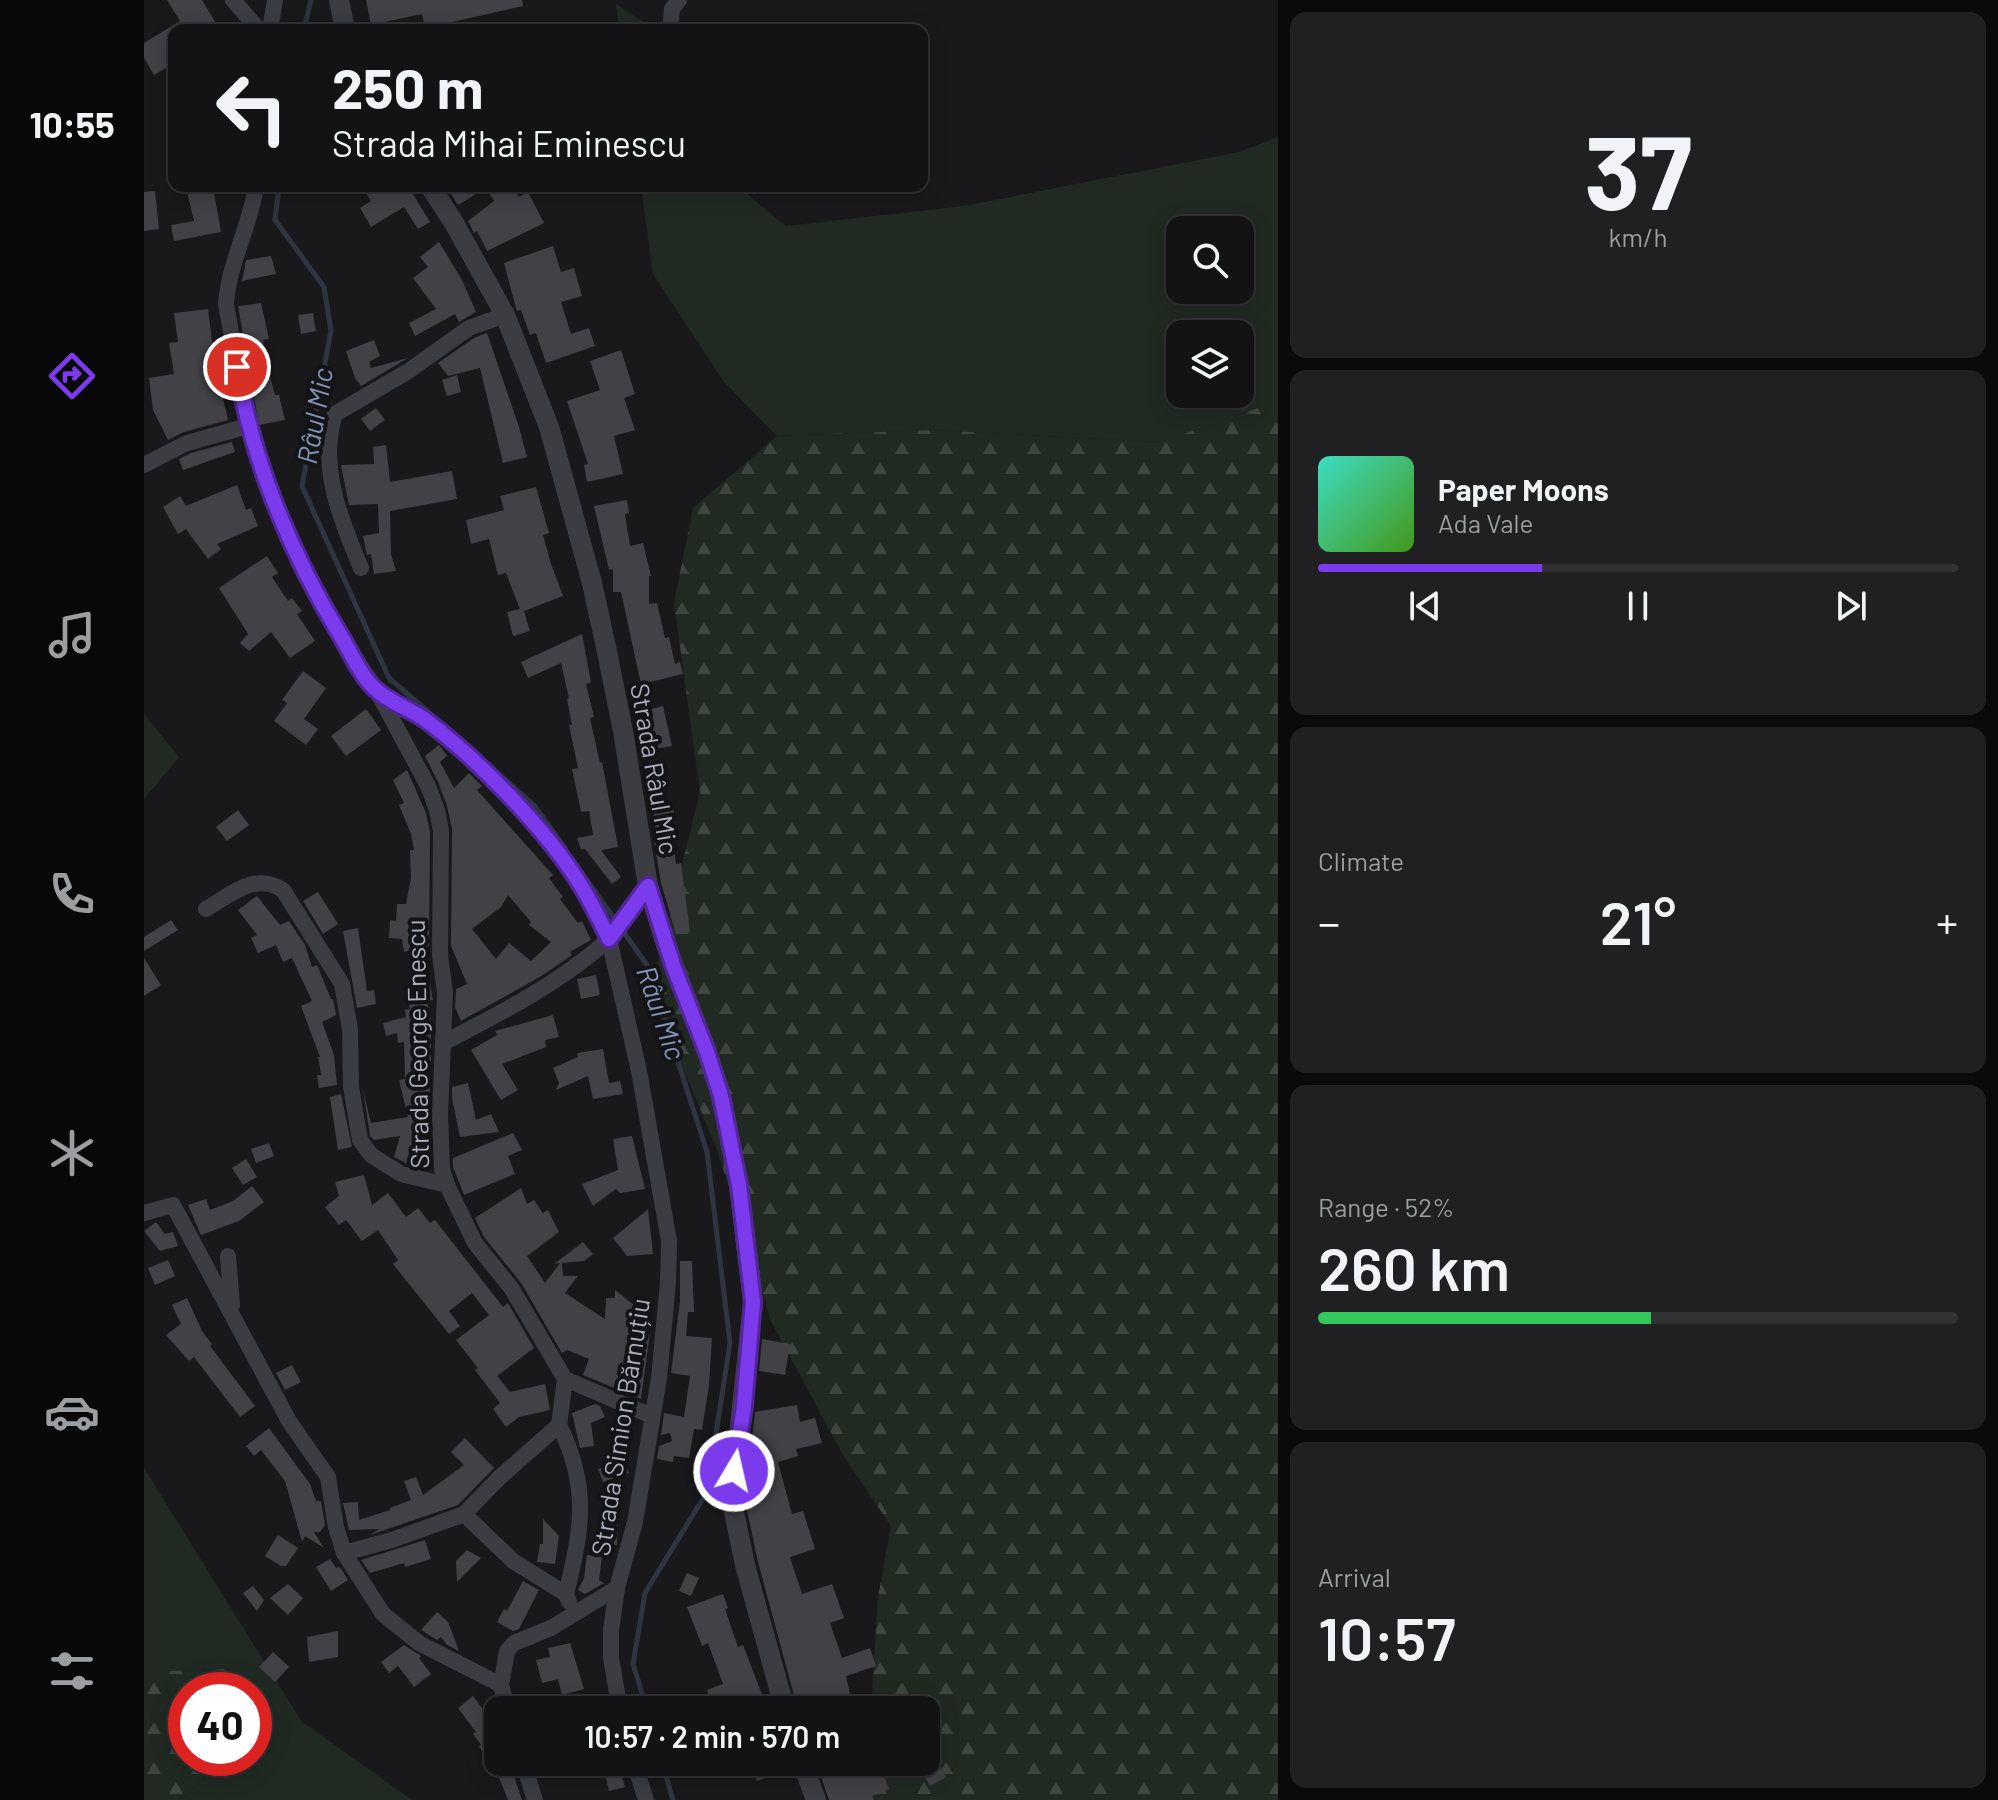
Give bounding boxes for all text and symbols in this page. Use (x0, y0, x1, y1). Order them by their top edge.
text: 250 m (332, 53, 483, 120)
icon: left (200, 56, 304, 160)
text: 10:55 (29, 102, 115, 145)
text: 37 (1584, 106, 1692, 231)
text: Strada Mihai Eminescu (332, 121, 686, 164)
map controls (1166, 216, 1254, 408)
button: search (1166, 216, 1254, 304)
text: km/h (1609, 221, 1667, 252)
button: layers (1166, 320, 1254, 408)
pin (203, 333, 271, 401)
icon: arrive (215, 345, 259, 389)
icon: directions (44, 348, 100, 404)
water label: Râul Mic (289, 365, 339, 467)
text: Paper Moons (1438, 471, 1609, 507)
text: Ada Vale (1438, 507, 1533, 538)
icon: previous (1403, 584, 1447, 628)
icon: pause (1616, 584, 1660, 628)
icon: next (1829, 584, 1873, 628)
icon: music (44, 607, 100, 663)
street label: Strada Râul Mic (625, 681, 686, 857)
text: Climate (1318, 845, 1404, 876)
icon: phone (44, 866, 100, 922)
text: 21° (1600, 885, 1676, 957)
text: − (1318, 895, 1340, 948)
text: + (1936, 895, 1958, 948)
street label: Strada George Enescu (399, 919, 434, 1169)
water label: Râul Mic (630, 961, 694, 1064)
icon: climate (44, 1125, 100, 1181)
text: Range · 52% (1318, 1191, 1454, 1222)
text: 260 km (1318, 1231, 1510, 1303)
street label: Strada Simion Bărnuțiu (584, 1296, 655, 1558)
icon: car (44, 1384, 100, 1440)
position arrow (692, 1429, 776, 1513)
text: Arrival (1318, 1561, 1391, 1592)
text: 10:57 (1318, 1601, 1456, 1673)
icon: filters (44, 1643, 100, 1699)
speed limit sign: 40 (168, 1672, 272, 1776)
text: 10:57 · 2 min · 570 m (584, 1718, 840, 1754)

